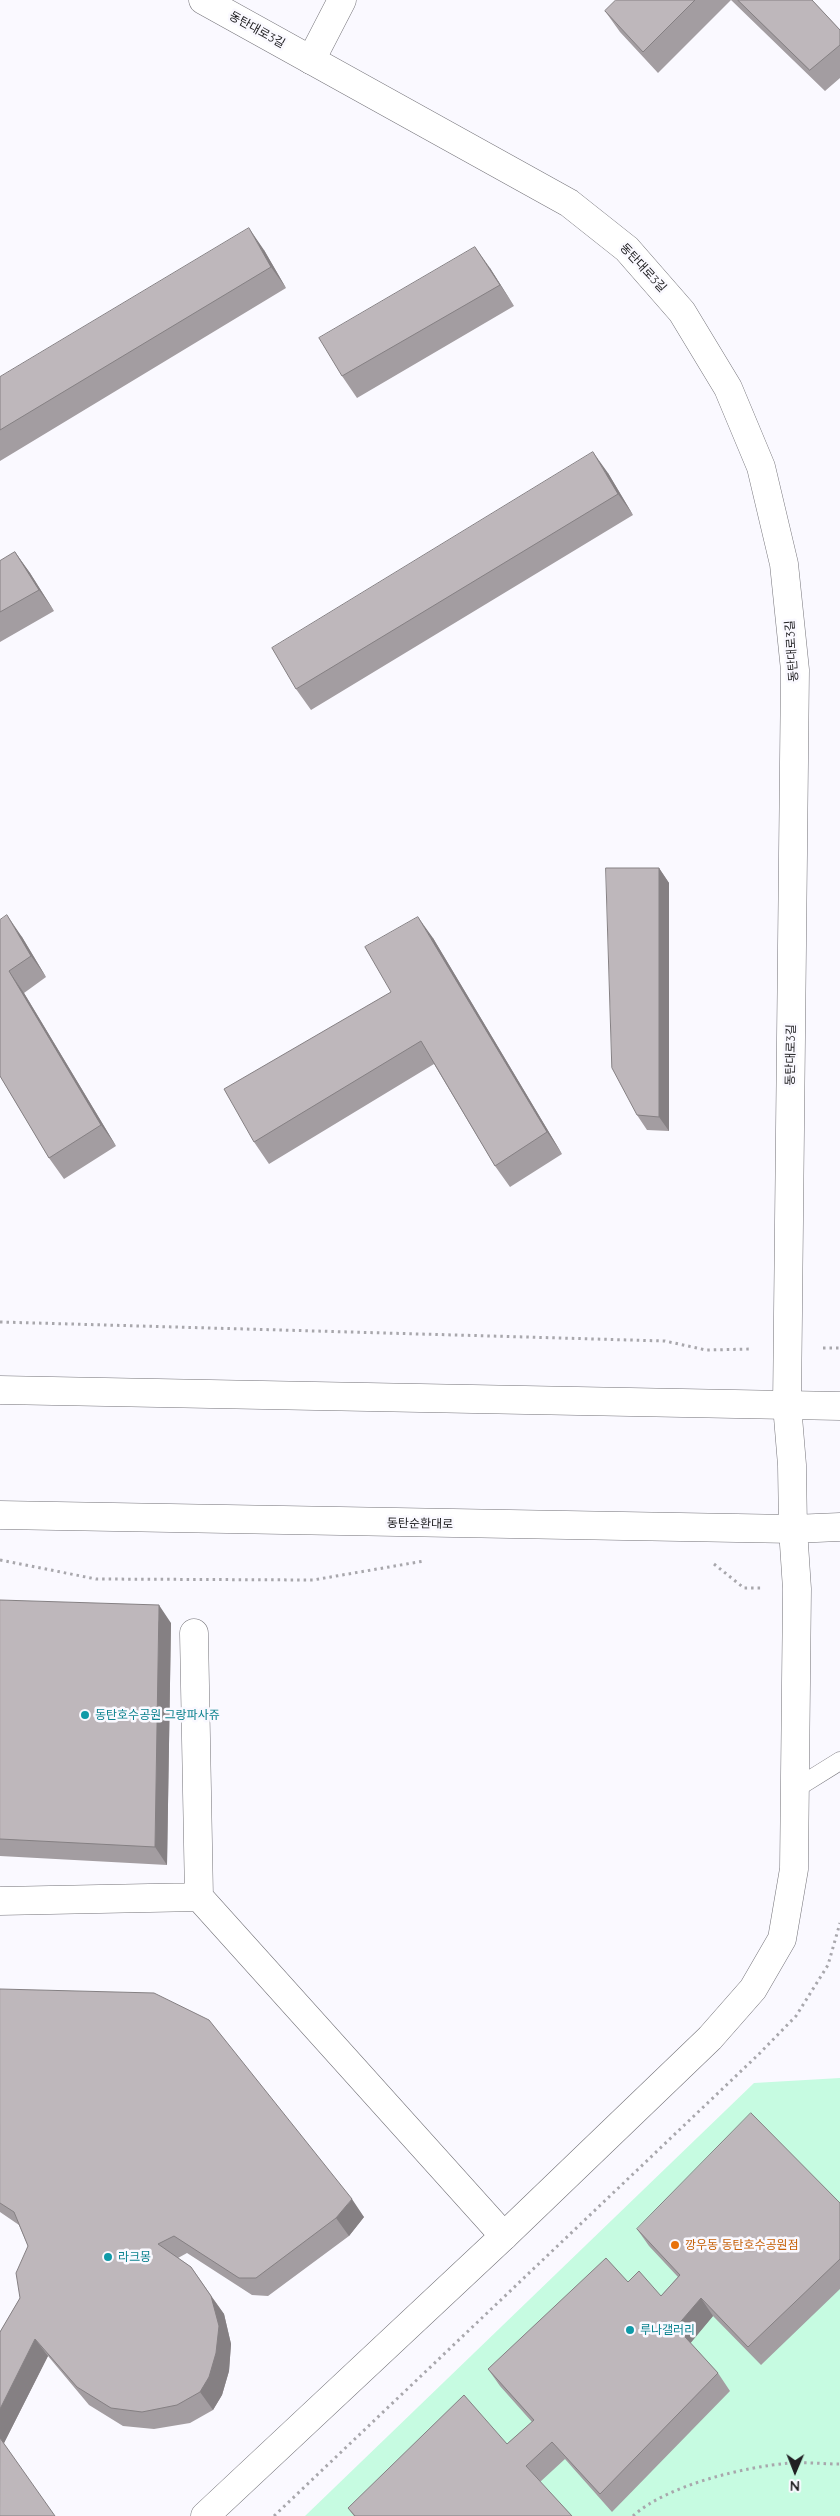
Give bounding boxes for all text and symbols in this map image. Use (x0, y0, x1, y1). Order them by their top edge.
street label: 동탄대로3길 (227, 9, 287, 51)
street label: 동탄대로3길 (617, 241, 669, 295)
street label: 동탄대로3길 (783, 620, 801, 682)
street label: 동탄대로3길 (783, 1024, 799, 1086)
street label: 동탄순환대로 (387, 1516, 453, 1532)
place label: 동탄호수공원 그랑파사쥬 (95, 1708, 220, 1722)
marker: 동탄호수공원 그랑파사쥬 (79, 1709, 91, 1721)
place label: 깡우동 동탄호수공원점 (685, 2238, 799, 2252)
marker: 깡우동 동탄호수공원점 (669, 2239, 681, 2251)
place label: 라크몽 (118, 2250, 151, 2264)
marker: 라크몽 (102, 2251, 114, 2263)
place label: 루나갤러리 (640, 2323, 695, 2337)
marker: 루나갤러리 (624, 2324, 636, 2336)
north arrow (770, 2446, 820, 2496)
text: N (789, 2477, 800, 2495)

